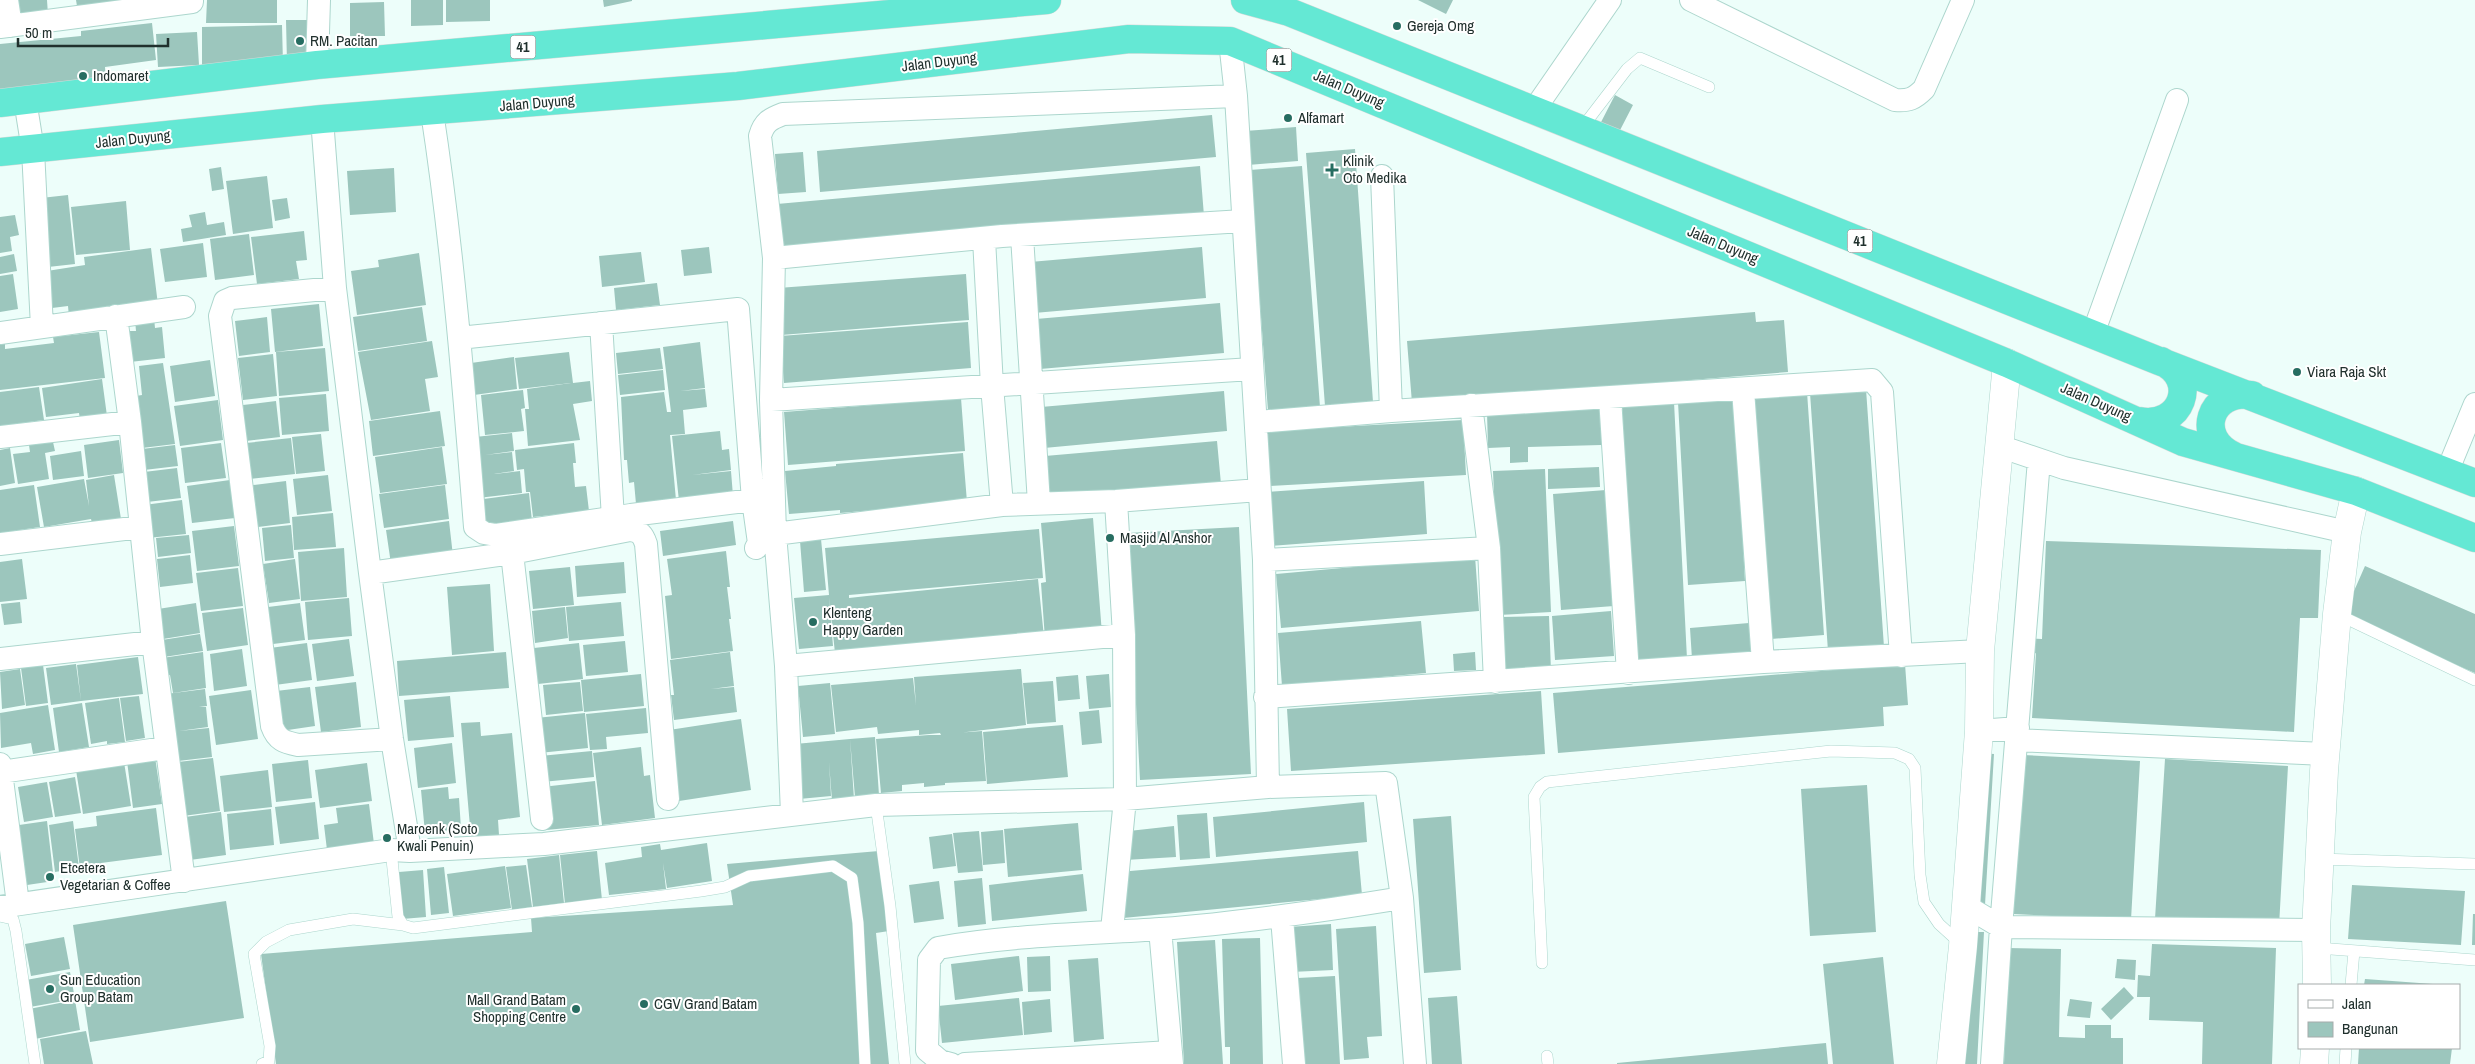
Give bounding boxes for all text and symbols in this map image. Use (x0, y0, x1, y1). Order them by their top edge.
scale bar (18, 15, 168, 47)
place label: Gereja Omg (1407, 15, 1474, 36)
marker: Gereja Omg (1391, 20, 1403, 32)
text: 50 m (25, 22, 52, 43)
place label: RM. Pacitan (310, 30, 378, 51)
marker: RM. Pacitan (294, 35, 306, 47)
road number: 41 (510, 36, 536, 58)
street label: Jalan Duyung (900, 46, 978, 77)
road number: 41 (1266, 48, 1292, 72)
street label: Jalan Duyung (1310, 64, 1388, 113)
place label: Indomaret (93, 65, 149, 86)
marker: Indomaret (77, 70, 89, 82)
street label: Jalan Duyung (499, 89, 575, 116)
place label: Alfamart (1297, 107, 1344, 128)
marker: Alfamart (1282, 112, 1294, 124)
street label: Jalan Duyung (94, 124, 172, 153)
place label: Klinik Oto Medika (1343, 150, 1407, 188)
marker: Klinik Oto Medika (1325, 163, 1339, 177)
street label: Jalan Duyung (1684, 220, 1762, 269)
road number: 41 (1848, 230, 1872, 252)
place label: Viara Raja Skt (2307, 361, 2387, 382)
marker: Viara Raja Skt (2291, 366, 2303, 378)
street label: Jalan Duyung (2058, 377, 2135, 426)
place label: Masjid Al Anshor (1120, 527, 1212, 548)
marker: Masjid Al Anshor (1104, 532, 1116, 544)
place label: Klenteng Happy Garden (823, 602, 903, 640)
marker: Klenteng Happy Garden (807, 616, 819, 628)
place label: Maroenk (Soto Kwali Penuin) (397, 818, 478, 856)
marker: Maroenk (Soto Kwali Penuin) (381, 832, 393, 844)
place label: Etcetera Vegetarian & Coffee (60, 857, 171, 895)
marker: Etcetera Vegetarian & Coffee (44, 871, 56, 883)
place label: Sun Education Group Batam (60, 969, 141, 1007)
marker: Sun Education Group Batam (44, 983, 56, 995)
legend (2298, 984, 2460, 1049)
place label: Mall Grand Batam Shopping Centre (467, 989, 566, 1027)
place label: CGV Grand Batam (654, 993, 757, 1014)
text: Jalan (2342, 993, 2371, 1014)
marker: CGV Grand Batam (638, 998, 650, 1010)
marker: Mall Grand Batam Shopping Centre (570, 1003, 582, 1015)
text: Bangunan (2342, 1018, 2398, 1039)

